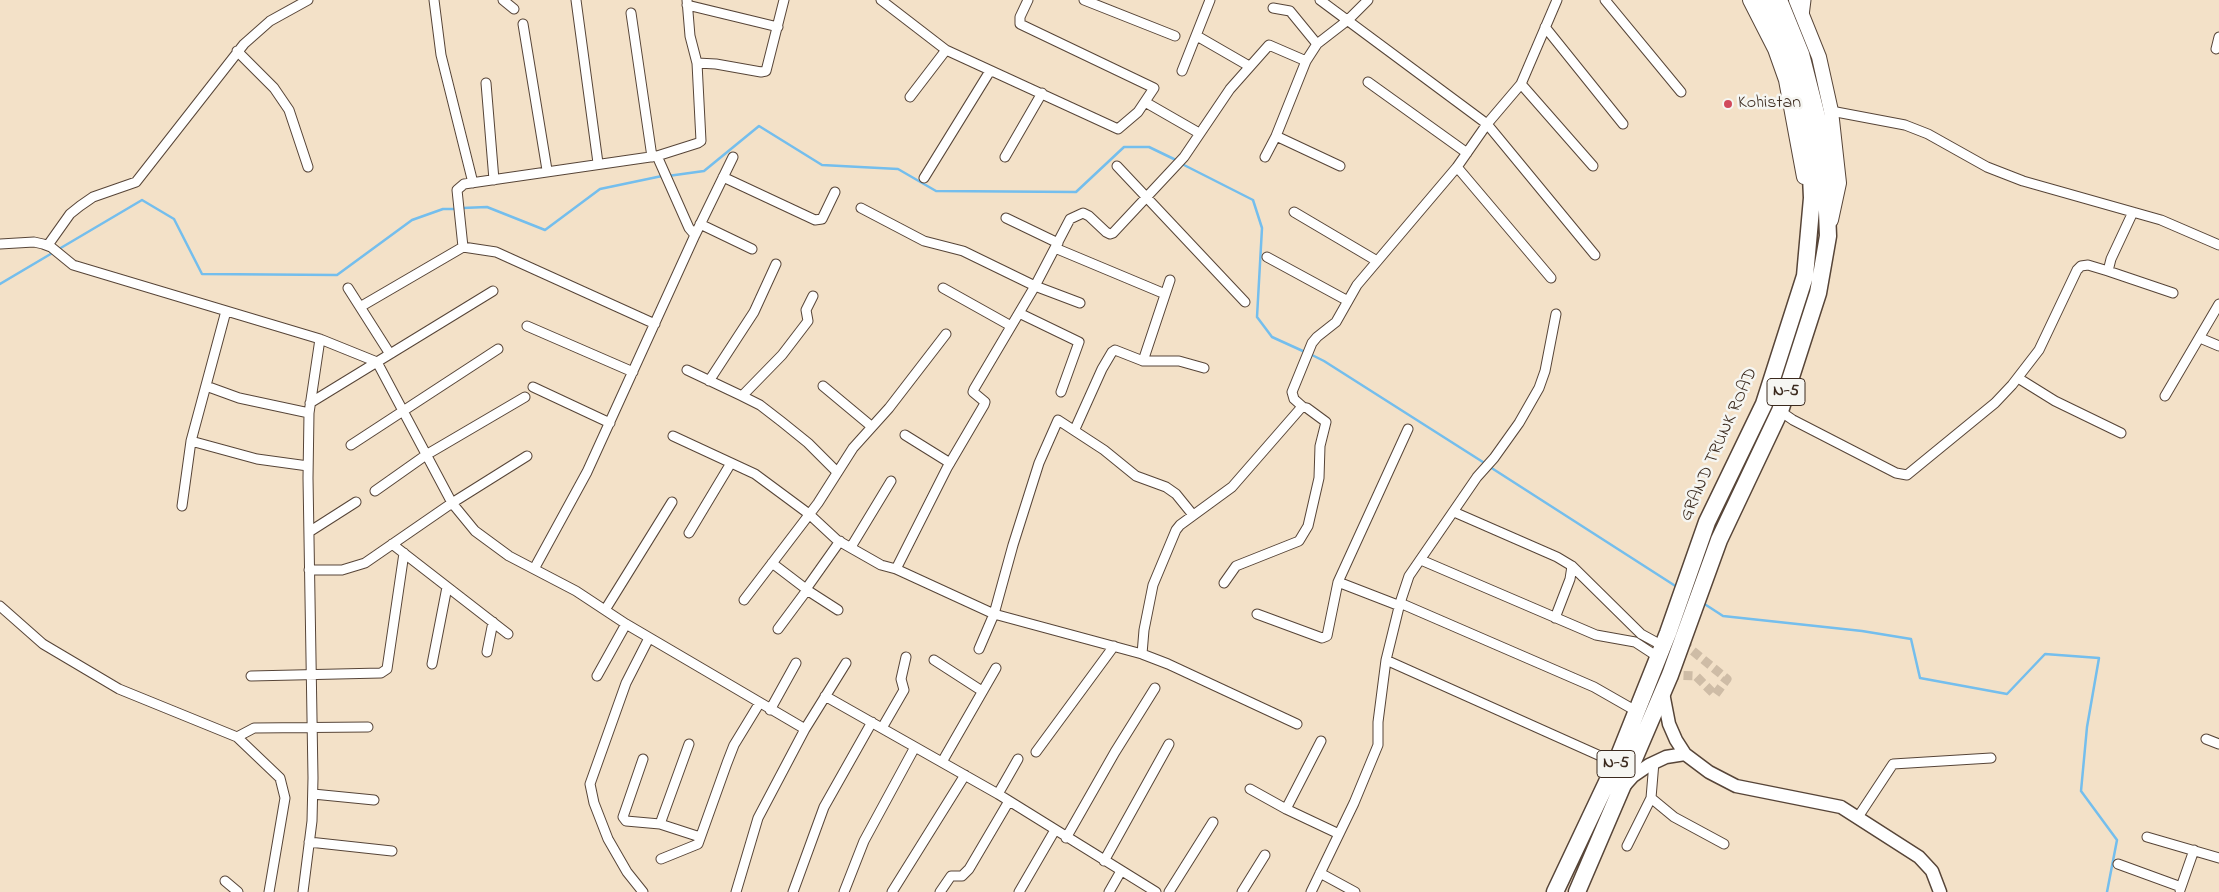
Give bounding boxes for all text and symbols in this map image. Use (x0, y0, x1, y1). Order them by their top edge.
place label: Kohistan (1738, 93, 1801, 115)
marker: Kohistan (1722, 98, 1734, 110)
street label: GRAND TRUNK ROAD (1676, 365, 1764, 525)
road number: N-5 (1767, 378, 1805, 406)
road number: N-5 (1597, 751, 1635, 778)

